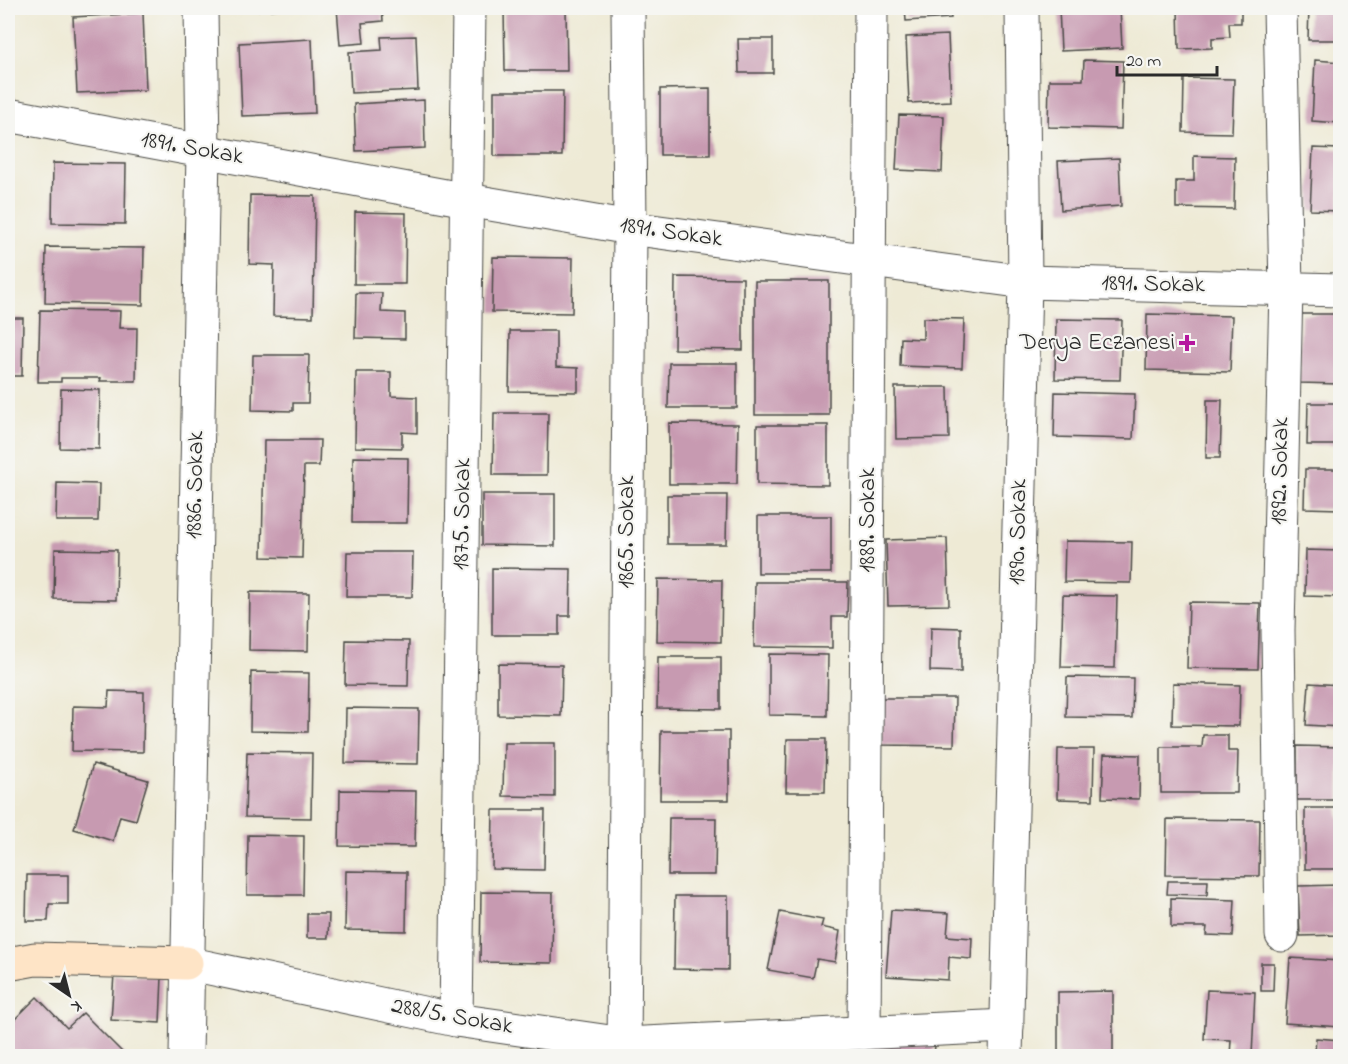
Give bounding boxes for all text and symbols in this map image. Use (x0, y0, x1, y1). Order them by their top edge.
scale bar (1117, 39, 1218, 77)
text: 20 m (1126, 49, 1161, 75)
street label: 1891. Sokak (138, 123, 246, 175)
street label: 1891. Sokak (617, 208, 725, 258)
street label: 1891. Sokak (1101, 267, 1206, 303)
place label: Derya Eczanesi (1019, 326, 1175, 362)
marker: Derya Eczanesi (1180, 336, 1194, 350)
street label: 1892. Sokak (1263, 416, 1299, 525)
street label: 1886. Sokak (178, 430, 214, 539)
street label: 1875. Sokak (445, 457, 481, 570)
street label: 1889. Sokak (851, 467, 886, 572)
street label: 1865. Sokak (610, 475, 645, 588)
street label: 1890. Sokak (1001, 478, 1037, 585)
north arrow (39, 965, 99, 1025)
street label: 288/5. Sokak (388, 989, 516, 1045)
text: K (65, 994, 87, 1018)

